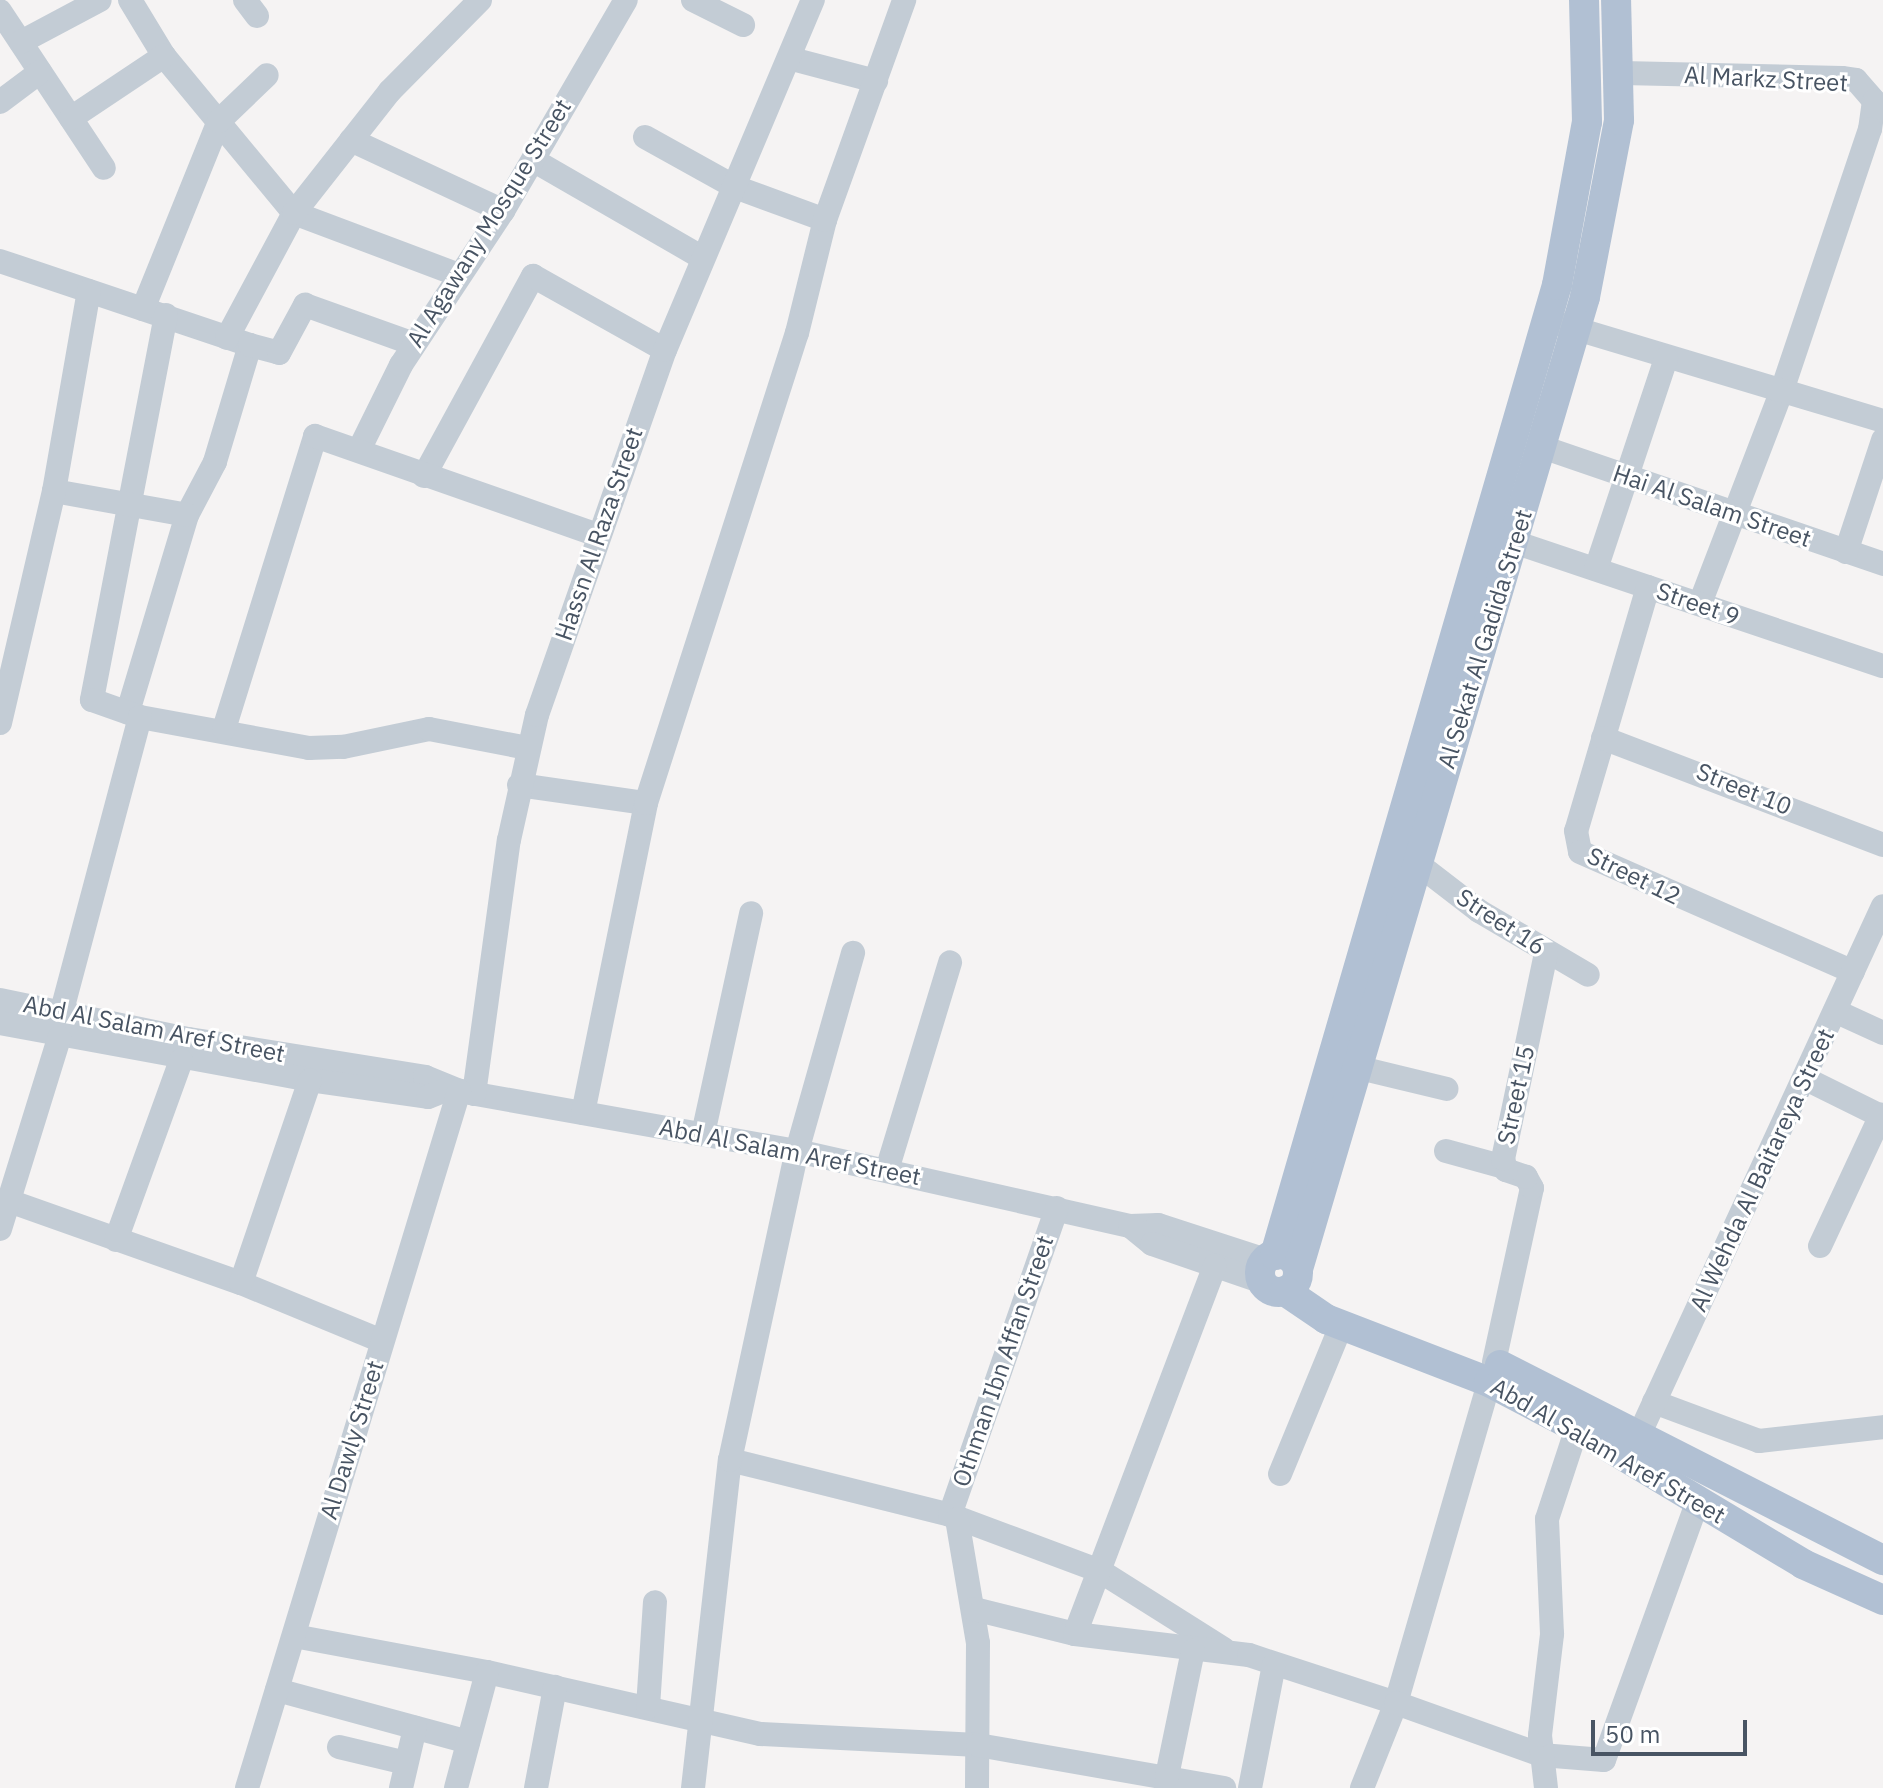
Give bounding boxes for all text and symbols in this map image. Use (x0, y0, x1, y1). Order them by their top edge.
street label: Al Markz Street (1683, 60, 1849, 98)
street label: Al Agawany Mosque Street (401, 94, 577, 352)
street label: Hassn Al Raza Street (549, 424, 649, 644)
street label: Hai Al Salam Street (1609, 459, 1815, 553)
street label: Al Sekat Al Gadida Street (1432, 506, 1538, 772)
street label: Street 9 (1653, 576, 1743, 632)
street label: Street 10 (1692, 757, 1796, 821)
street label: Street 12 (1583, 841, 1685, 911)
street label: Street 16 (1451, 883, 1551, 961)
street label: Abd Al Salam Aref Street (21, 990, 287, 1068)
street label: Al Wehda Al Baitareya Street (1684, 1024, 1840, 1316)
street label: Street 15 (1491, 1043, 1541, 1147)
street label: Abd Al Salam Aref Street (657, 1113, 923, 1191)
street label: Othman Ibn Affan Street (946, 1232, 1060, 1490)
street label: Al Dawly Street (314, 1357, 390, 1523)
street label: Abd Al Salam Aref Street (1486, 1372, 1730, 1530)
scale bar (1595, 1704, 1751, 1754)
text: 50 m (1605, 1718, 1660, 1750)

